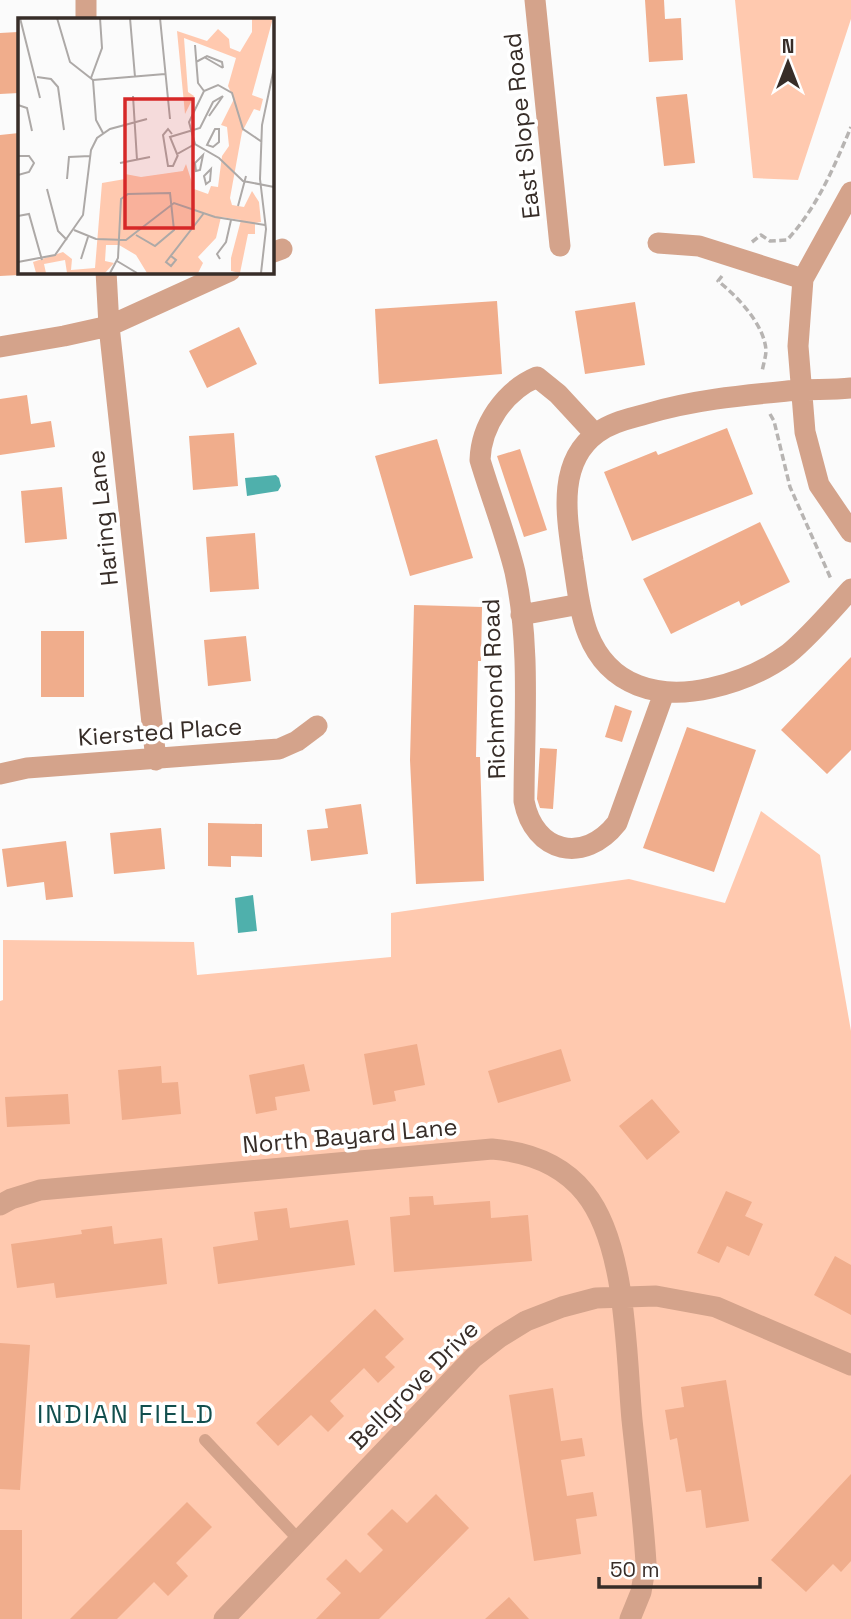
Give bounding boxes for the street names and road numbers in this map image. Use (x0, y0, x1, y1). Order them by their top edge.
street label: East Slope Road (496, 31, 547, 221)
street label: Haring Lane (80, 449, 125, 588)
street label: Richmond Road (475, 598, 512, 780)
street label: Kiersted Place (77, 710, 243, 753)
street label: North Bayard Lane (241, 1111, 459, 1160)
street label: Bellgrove Drive (342, 1313, 485, 1456)

